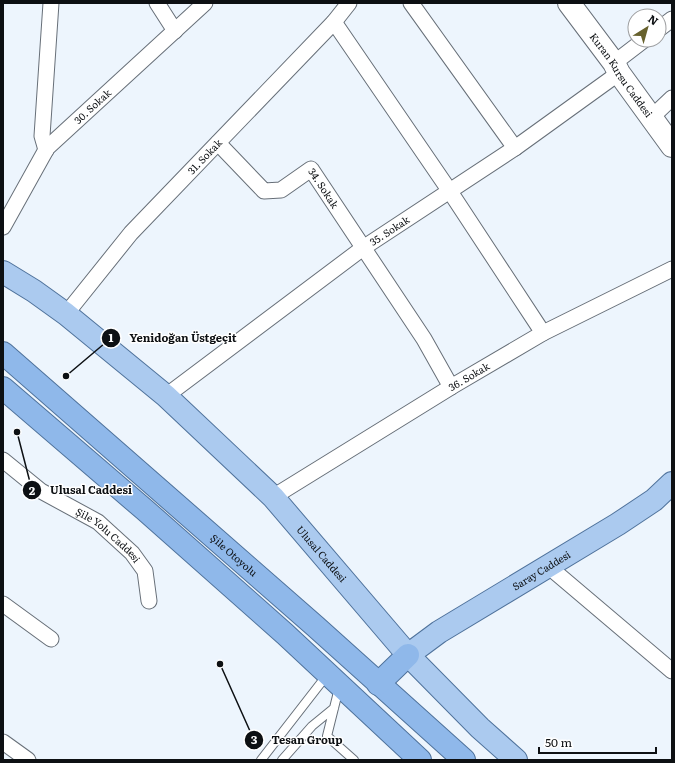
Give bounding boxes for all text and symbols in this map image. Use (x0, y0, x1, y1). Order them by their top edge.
north arrow (627, 8, 667, 48)
text: N (645, 10, 662, 28)
street label: Kuran Kursu Caddesi (587, 29, 657, 121)
street label: 30. Sokak (70, 84, 115, 127)
street label: 31. Sokak (184, 134, 226, 177)
street label: 34. Sokak (305, 165, 343, 212)
street label: 35. Sokak (366, 211, 413, 249)
callout: Yenidoğan Üstgeçit (101, 327, 244, 350)
text: 1 (109, 328, 114, 346)
text: Yenidoğan Üstgeçit (129, 329, 237, 345)
street label: 36. Sokak (445, 358, 493, 394)
callout: Ulusal Caddesi (22, 479, 140, 502)
text: 2 (29, 481, 36, 499)
text: Ulusal Caddesi (50, 481, 132, 497)
street label: Şile Yolu Caddesi (73, 503, 145, 566)
street label: Ulusal Caddesi (293, 522, 351, 586)
street label: Şile Otoyolu (208, 530, 262, 580)
street label: Saray Caddesi (509, 546, 574, 593)
callout: Tesan Group (244, 728, 351, 751)
scale bar (539, 729, 656, 755)
text: 3 (251, 730, 258, 748)
text: Tesan Group (272, 731, 343, 747)
text: 50 m (545, 733, 572, 751)

